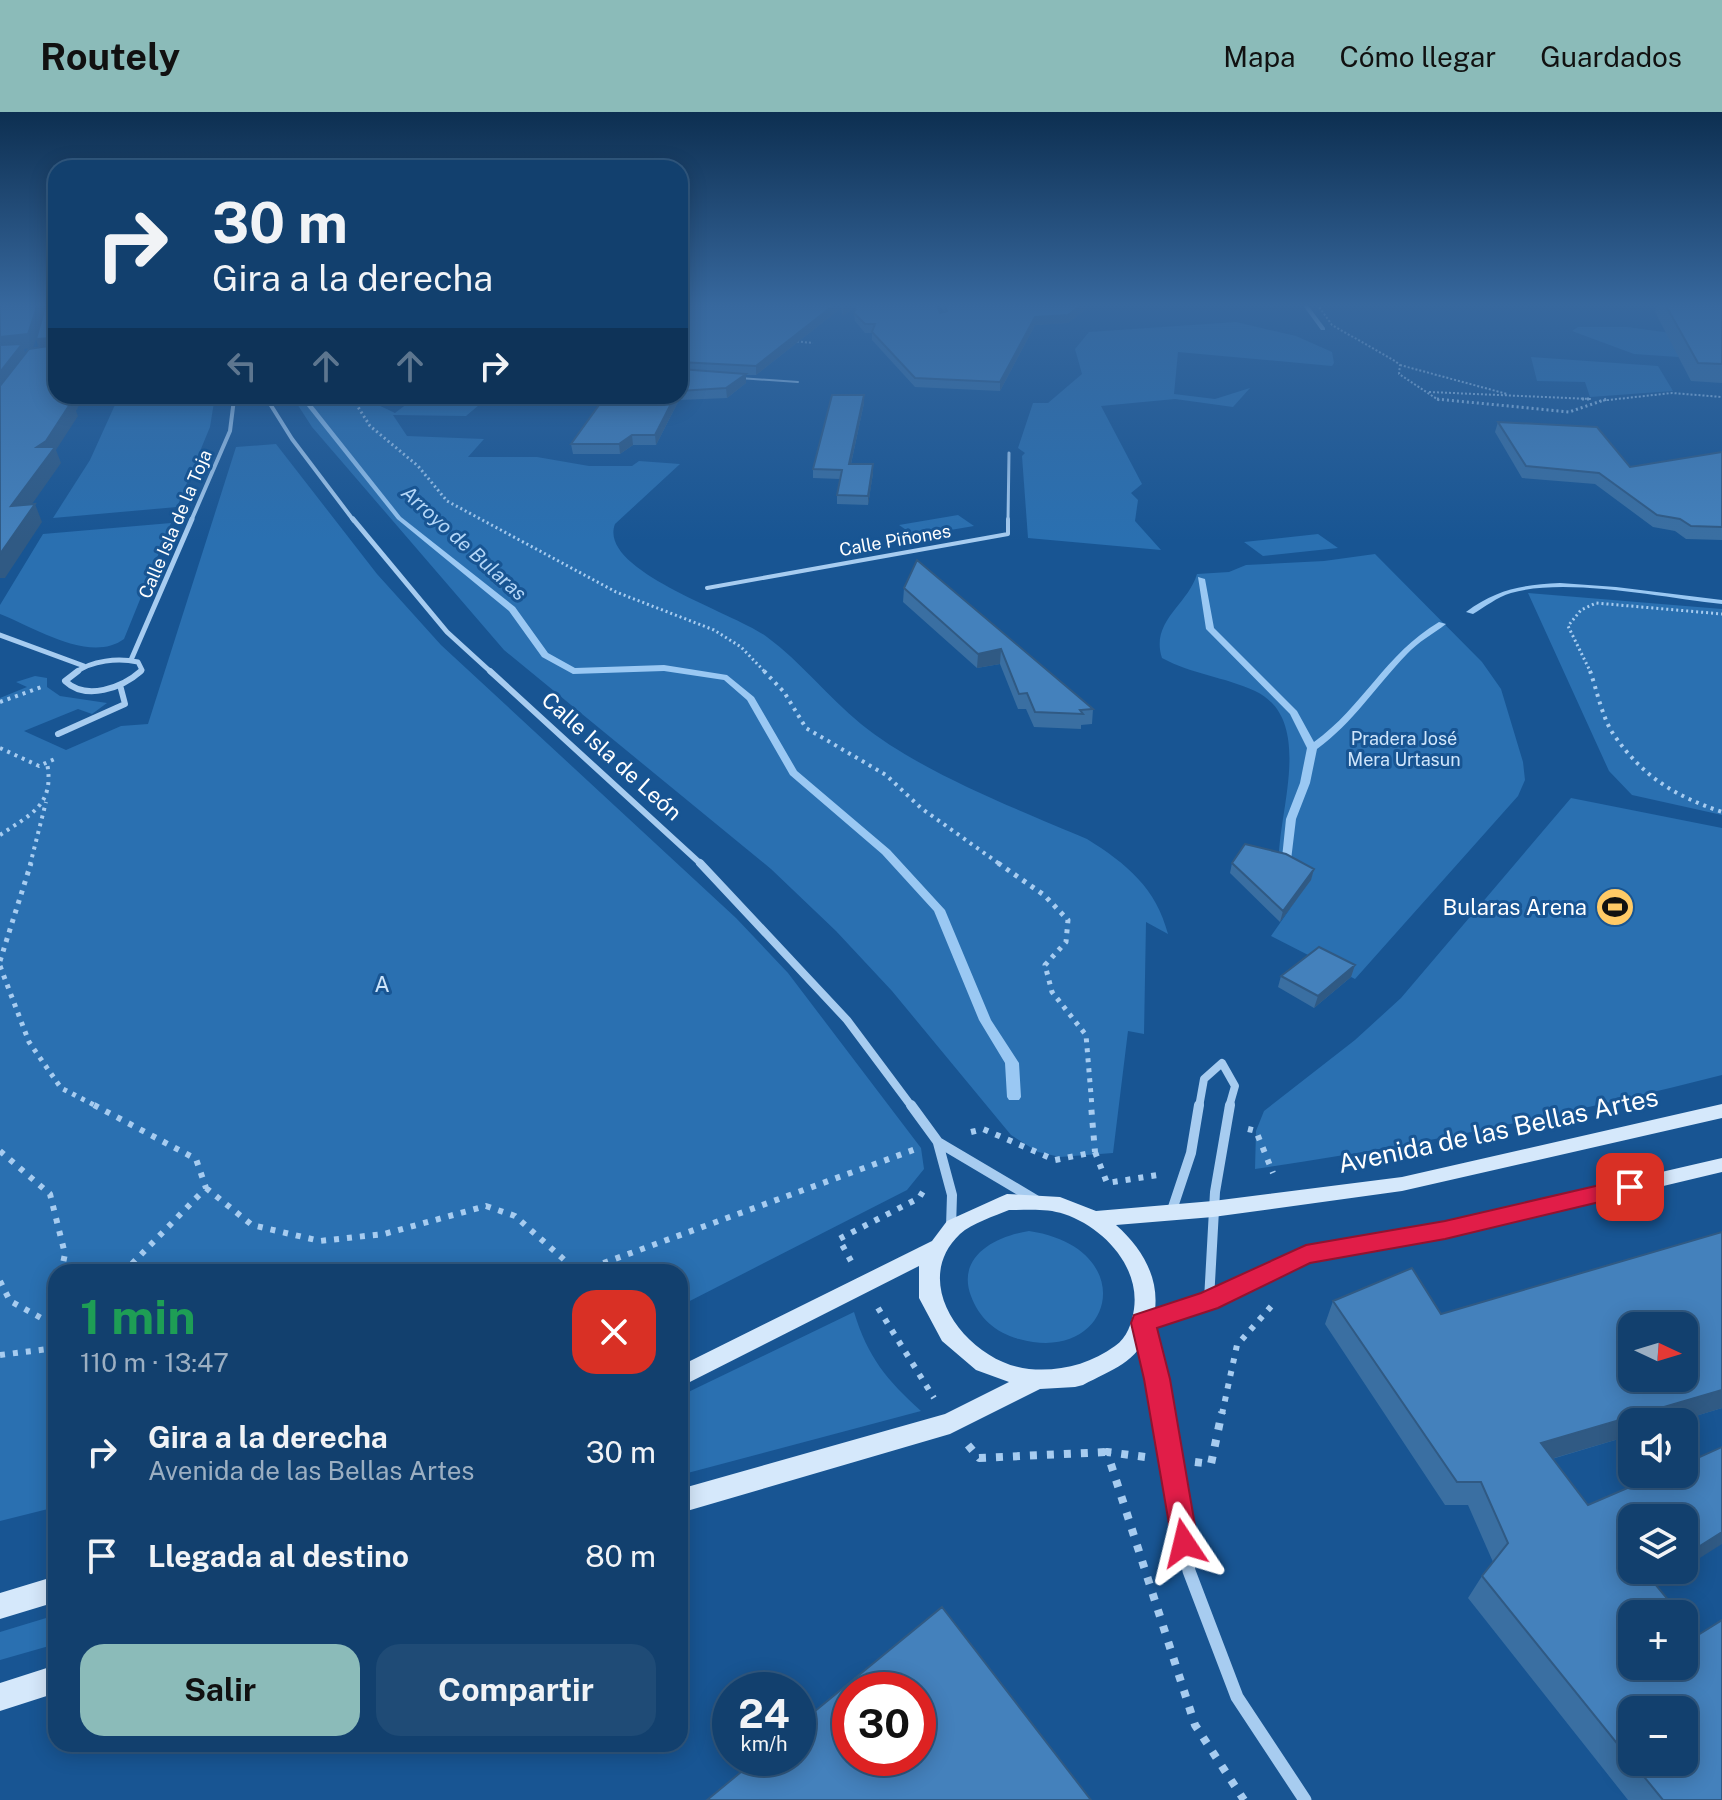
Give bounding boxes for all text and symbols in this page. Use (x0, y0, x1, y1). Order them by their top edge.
text: Routely (40, 34, 180, 79)
text: Mapa (1223, 40, 1295, 73)
text: Cómo llegar (1339, 40, 1496, 73)
text: Guardados (1540, 40, 1682, 73)
text: 30 m (212, 190, 348, 256)
icon: right (80, 192, 184, 296)
text: Gira a la derecha (212, 257, 493, 299)
icon: left (220, 344, 264, 388)
icon: ahead (304, 344, 348, 388)
icon: ahead (388, 344, 432, 388)
icon: right (472, 344, 516, 388)
street label: Calle Isla de la Toja (134, 446, 216, 602)
water label: Arroyo de Bularas (397, 481, 532, 606)
street label: Calle Piñones (837, 520, 953, 560)
street label: Calle Isla de León (537, 686, 687, 826)
park label: Pradera José Mera Urtasun (1347, 728, 1461, 770)
sports icon: Bularas Arena (1594, 886, 1636, 928)
place label: Bularas Arena (1443, 894, 1587, 920)
park label: A (374, 971, 390, 997)
street label: Avenida de las Bellas Artes (1335, 1081, 1661, 1179)
pin (1596, 1153, 1664, 1221)
icon: arrive (1608, 1165, 1652, 1209)
text: 1 min (80, 1288, 196, 1345)
button: close (572, 1290, 656, 1374)
north arrow (1618, 1312, 1698, 1392)
map controls (1618, 1312, 1698, 1776)
text: 110 m · 13:47 (80, 1347, 229, 1378)
button: sound (1618, 1408, 1698, 1488)
text: Gira a la derecha (148, 1419, 388, 1455)
icon: right (80, 1430, 124, 1474)
text: 30 m (586, 1434, 656, 1470)
text: Avenida de las Bellas Artes (148, 1455, 474, 1486)
position arrow (1142, 1501, 1226, 1585)
button: layers (1618, 1504, 1698, 1584)
icon: arrive (80, 1534, 124, 1578)
text: Llegada al destino (148, 1538, 409, 1574)
text: 80 m (585, 1538, 656, 1574)
button: + (1618, 1600, 1698, 1680)
button: Salir (80, 1644, 360, 1736)
button: Compartir (376, 1644, 656, 1736)
speed limit sign: 30 (832, 1672, 936, 1776)
text: 24 (738, 1690, 790, 1737)
button: − (1618, 1696, 1698, 1776)
text: km/h (740, 1732, 788, 1756)

